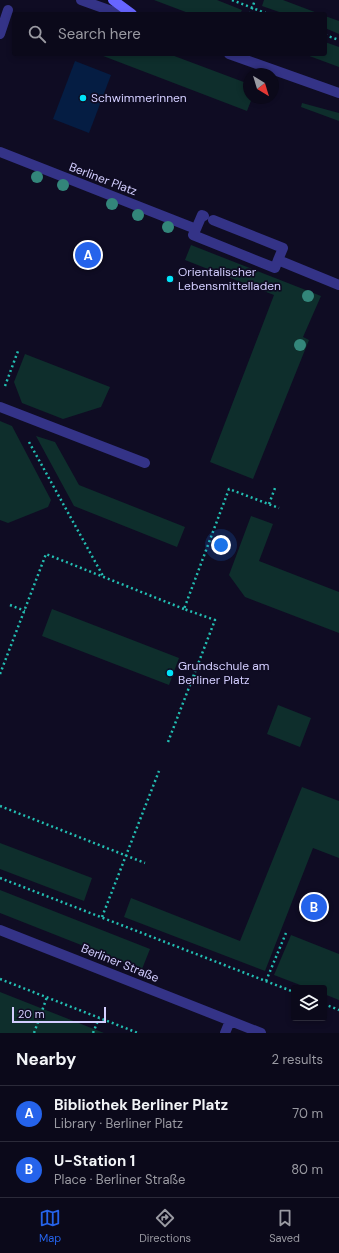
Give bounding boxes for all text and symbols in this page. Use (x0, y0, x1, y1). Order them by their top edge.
search box (12, 12, 327, 56)
icon: search (26, 23, 48, 45)
text: Search here (58, 24, 141, 44)
north arrow (243, 68, 279, 104)
place label: Schwimmerinnen (91, 90, 187, 106)
marker: Schwimmerinnen (78, 93, 88, 103)
street label: Berliner Platz (67, 159, 139, 199)
pin: A (75, 240, 101, 270)
place label: Orientalischer Lebensmittelladen (178, 264, 281, 294)
marker: Orientalischer Lebensmittelladen (165, 274, 175, 284)
your location (211, 535, 231, 555)
place label: Grundschule am Berliner Platz (178, 658, 269, 688)
marker: Grundschule am Berliner Platz (165, 668, 175, 678)
pin: B (301, 892, 327, 922)
street label: Berliner Straße (79, 940, 161, 986)
map controls (291, 985, 327, 1021)
button: layers (291, 985, 327, 1021)
scale bar (12, 1005, 106, 1024)
text: 20 m (18, 1007, 44, 1021)
text: Nearby (16, 1048, 76, 1070)
text: 2 results (272, 1051, 323, 1068)
text: Bibliothek Berliner Platz (54, 1095, 228, 1115)
text: A (24, 1105, 34, 1122)
text: 70 m (292, 1105, 323, 1122)
text: Library · Berliner Platz (54, 1115, 183, 1132)
text: U-Station 1 (54, 1151, 135, 1171)
text: B (25, 1161, 33, 1178)
text: 80 m (291, 1161, 323, 1178)
text: Place · Berliner Straße (54, 1171, 185, 1188)
tab: Map (39, 1207, 61, 1245)
tab: Directions (139, 1207, 191, 1245)
tab: Saved (269, 1207, 300, 1245)

